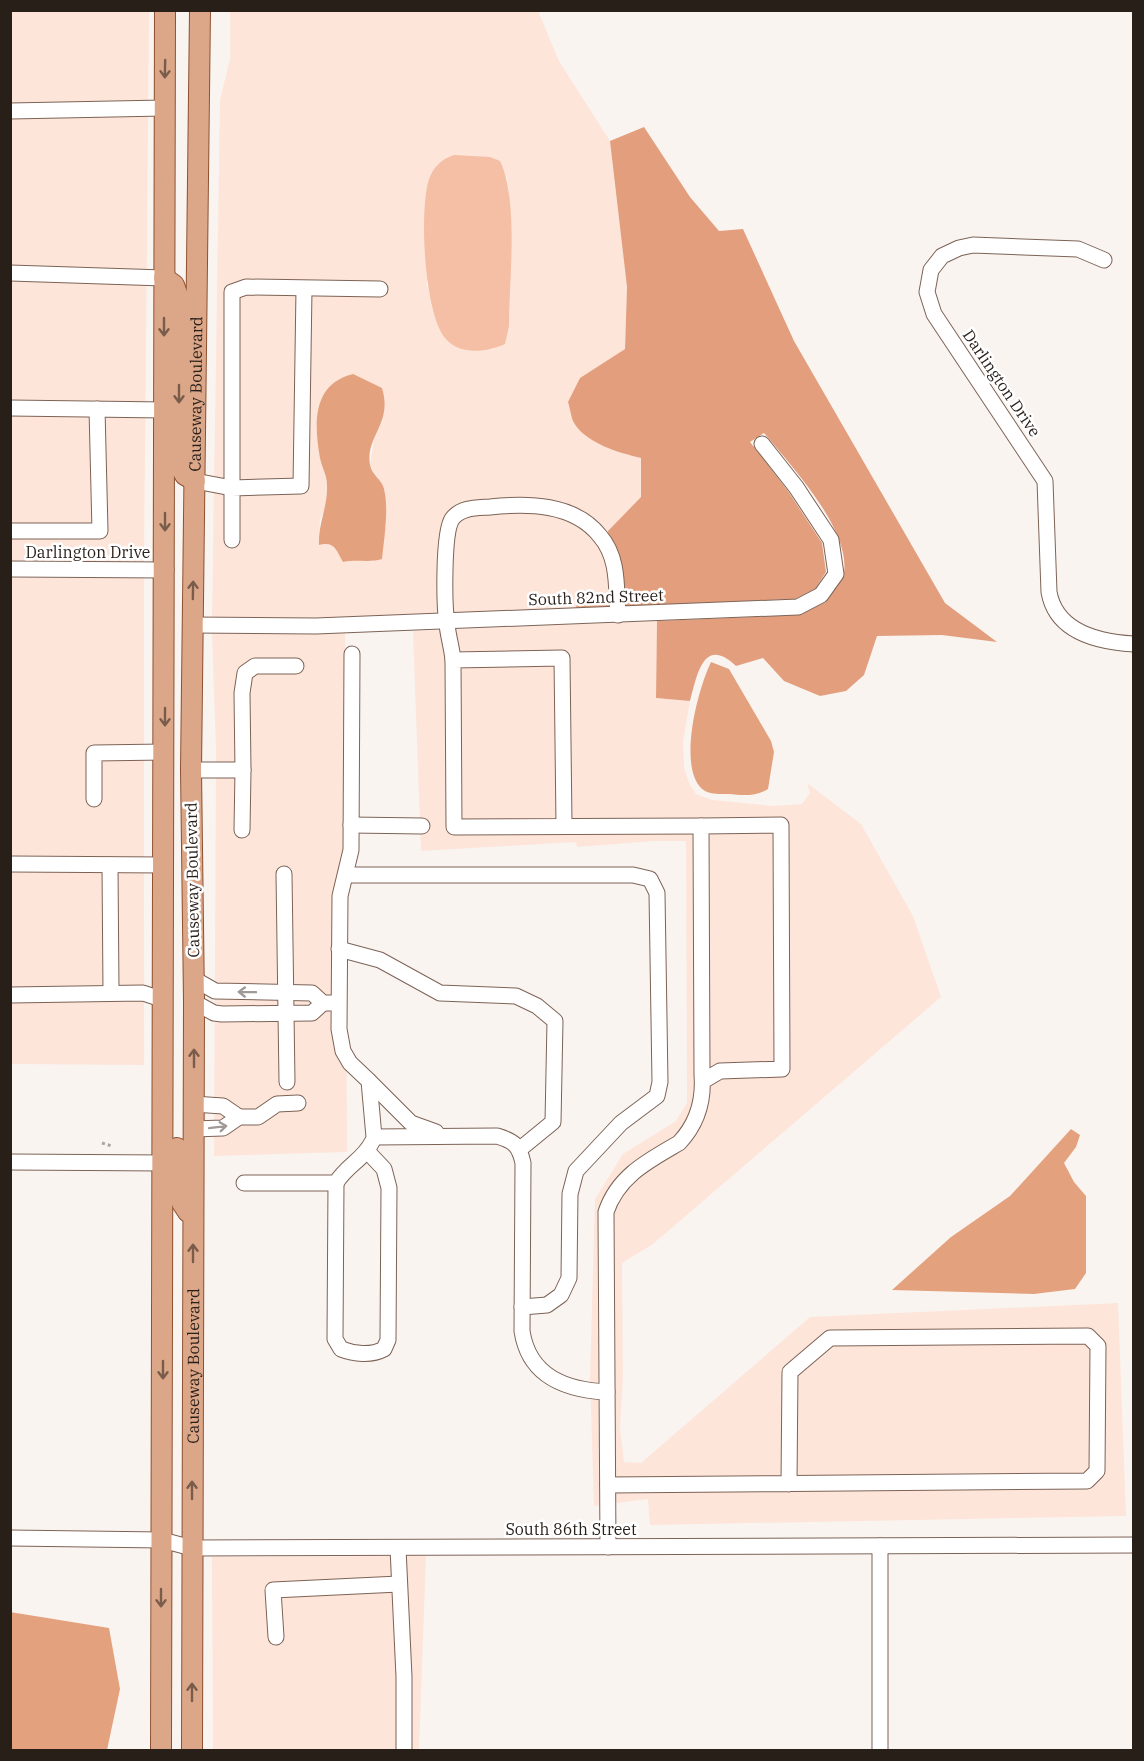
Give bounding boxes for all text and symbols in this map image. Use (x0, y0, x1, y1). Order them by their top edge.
one-way arrow (159, 58, 171, 78)
one-way arrow (158, 316, 170, 336)
street label: Causeway Boulevard (185, 316, 206, 472)
street label: Darlington Drive (959, 326, 1045, 440)
one-way arrow (173, 383, 185, 403)
one-way arrow (159, 511, 171, 531)
street label: Darlington Drive (26, 542, 150, 562)
one-way arrow (187, 580, 199, 600)
street label: South 82nd Street (528, 585, 664, 609)
one-way arrow (159, 706, 171, 726)
street label: Causeway Boulevard (181, 802, 203, 958)
one-way arrow (238, 986, 258, 998)
one-way arrow (188, 1048, 199, 1068)
one-way arrow (207, 1122, 227, 1133)
one-way arrow (187, 1243, 199, 1263)
street label: Causeway Boulevard (183, 1288, 203, 1444)
one-way arrow (157, 1360, 168, 1380)
one-way arrow (186, 1480, 198, 1500)
street label: South 86th Street (505, 1519, 637, 1539)
one-way arrow (155, 1588, 167, 1608)
one-way arrow (186, 1683, 198, 1703)

